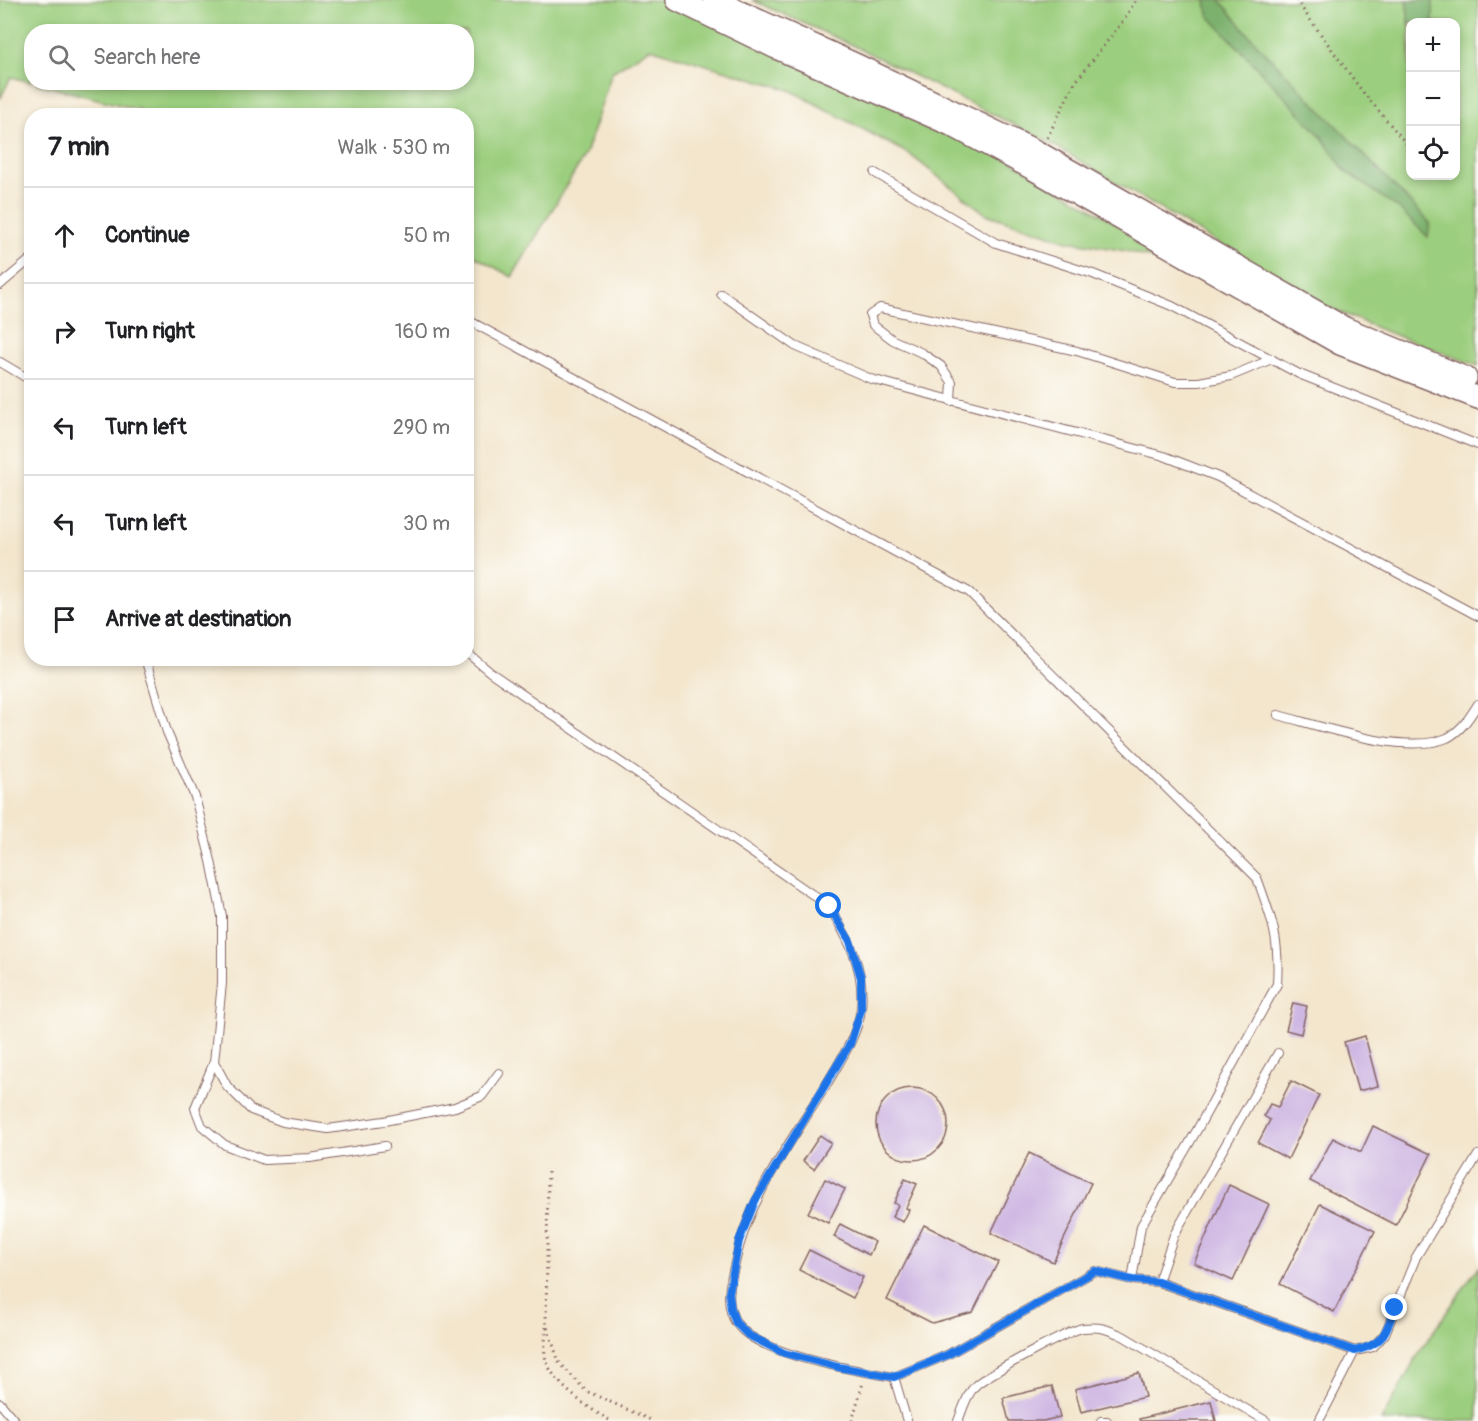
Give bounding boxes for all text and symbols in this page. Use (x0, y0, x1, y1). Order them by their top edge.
map controls (1406, 18, 1460, 180)
button: + (1406, 18, 1460, 72)
search box (24, 24, 474, 90)
icon: search (45, 41, 78, 74)
text: Search here (93, 43, 200, 71)
button: − (1406, 72, 1460, 126)
button: locate (1406, 126, 1460, 180)
text: 7 min (48, 131, 110, 163)
text: Walk · 530 m (338, 135, 450, 160)
icon: ahead (48, 219, 81, 252)
text: Continue (105, 221, 189, 249)
text: 50 m (403, 223, 450, 248)
icon: right (48, 315, 81, 348)
text: Turn right (105, 317, 195, 345)
text: 160 m (395, 319, 450, 344)
icon: left (48, 411, 81, 444)
text: Turn left (105, 413, 187, 441)
text: 290 m (393, 415, 450, 440)
icon: left (48, 507, 81, 540)
text: Turn left (105, 509, 187, 537)
text: 30 m (403, 511, 450, 536)
icon: arrive (48, 603, 81, 636)
text: Arrive at destination (105, 605, 291, 633)
route start (815, 892, 841, 918)
route end (1381, 1294, 1407, 1320)

